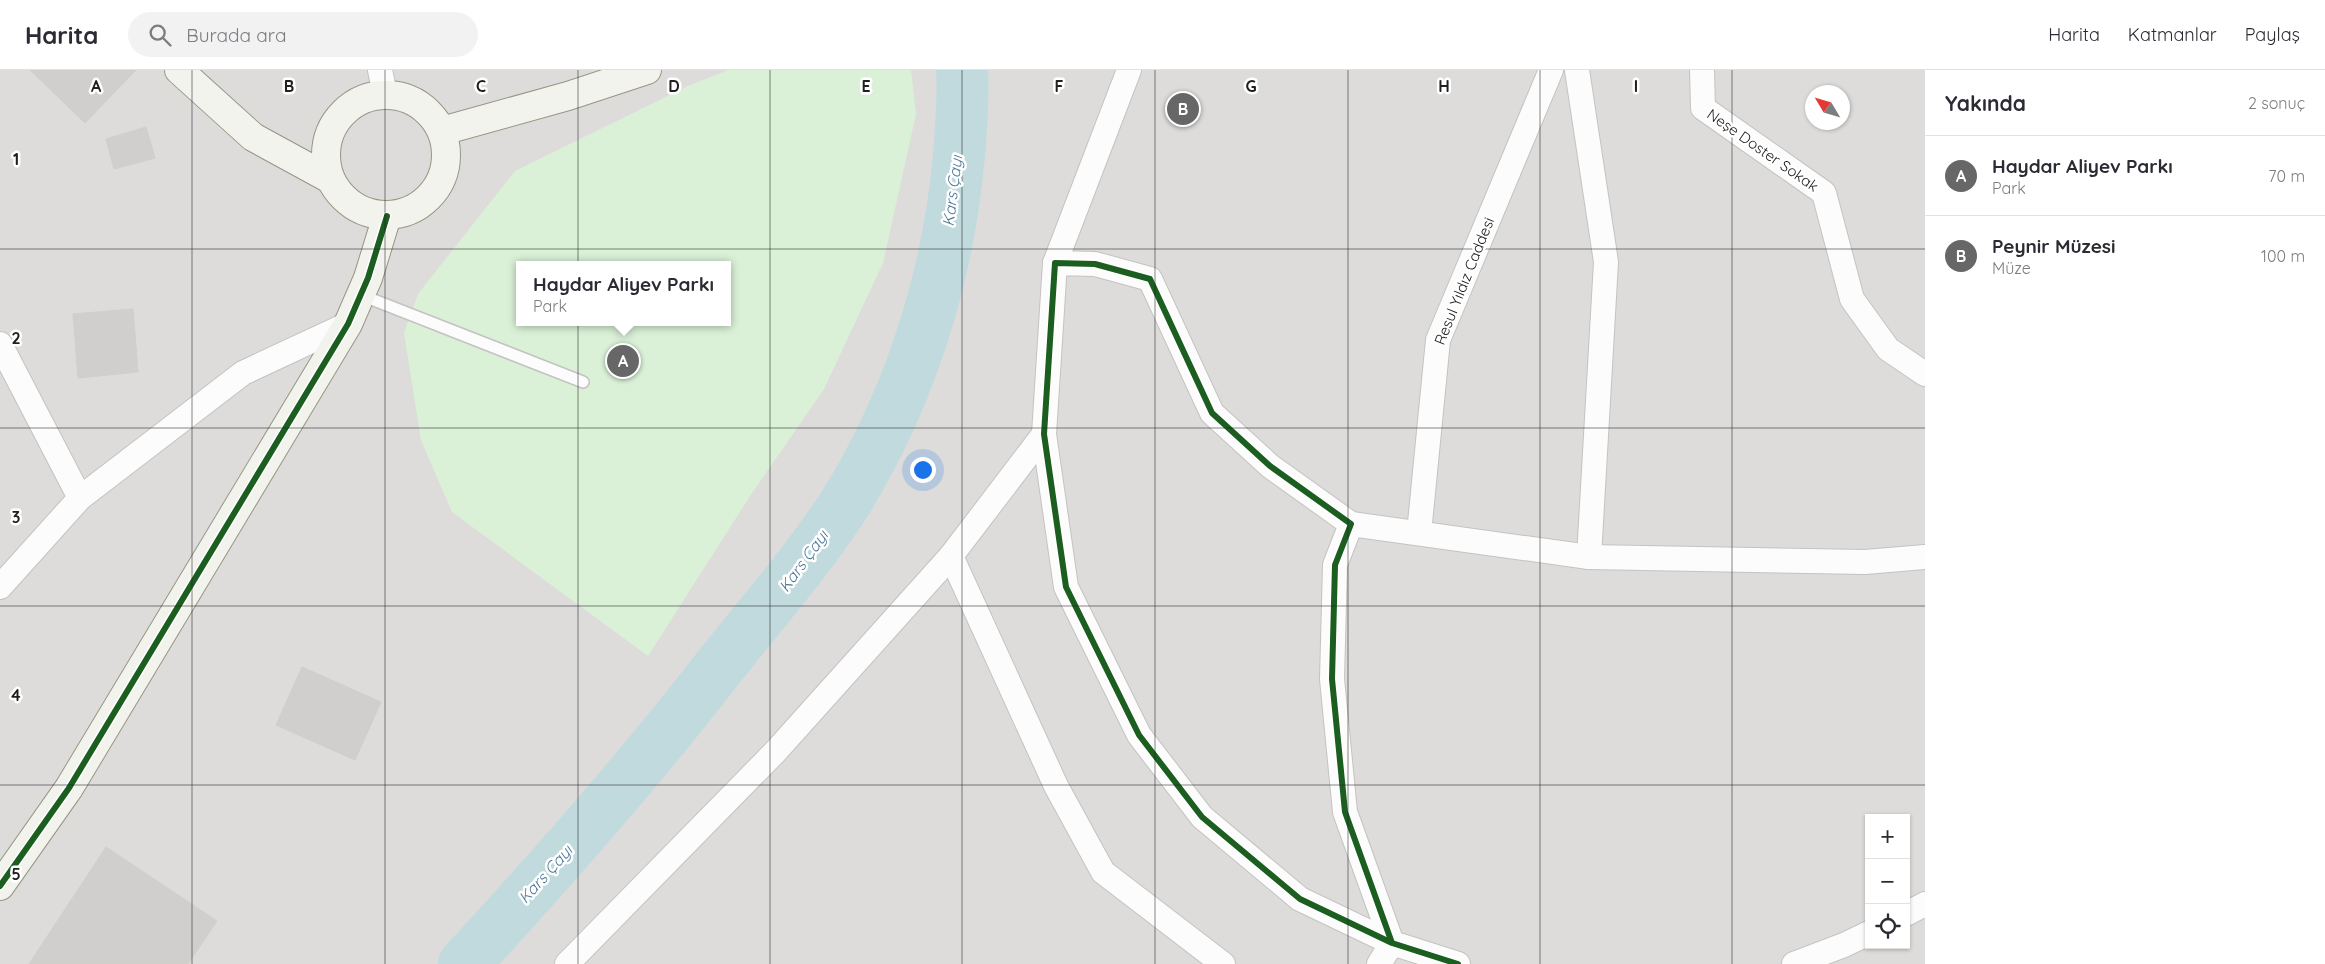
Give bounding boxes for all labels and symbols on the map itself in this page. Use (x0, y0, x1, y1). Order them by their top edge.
text: A (91, 76, 102, 96)
text: B (284, 76, 294, 96)
text: C (476, 76, 486, 96)
text: D (668, 76, 680, 96)
text: E (861, 76, 871, 96)
text: F (1055, 76, 1064, 96)
text: G (1245, 76, 1257, 96)
text: H (1438, 76, 1450, 96)
text: I (1634, 76, 1638, 96)
north arrow (1805, 85, 1850, 130)
pin: B (1167, 90, 1199, 128)
street label: Neşe Doster Sokak (1704, 104, 1822, 196)
text: 1 (13, 149, 19, 169)
water label: Kars Çayı (938, 153, 966, 228)
street label: Resul Yıldız Caddesi (1430, 214, 1498, 348)
text: 2 (11, 328, 21, 348)
pin: A (607, 342, 639, 380)
your location (910, 457, 936, 483)
text: 3 (12, 507, 20, 527)
water label: Kars Çayı (774, 525, 833, 596)
text: 4 (11, 685, 21, 705)
water label: Kars Çayı (514, 840, 577, 907)
text: 5 (11, 864, 21, 884)

